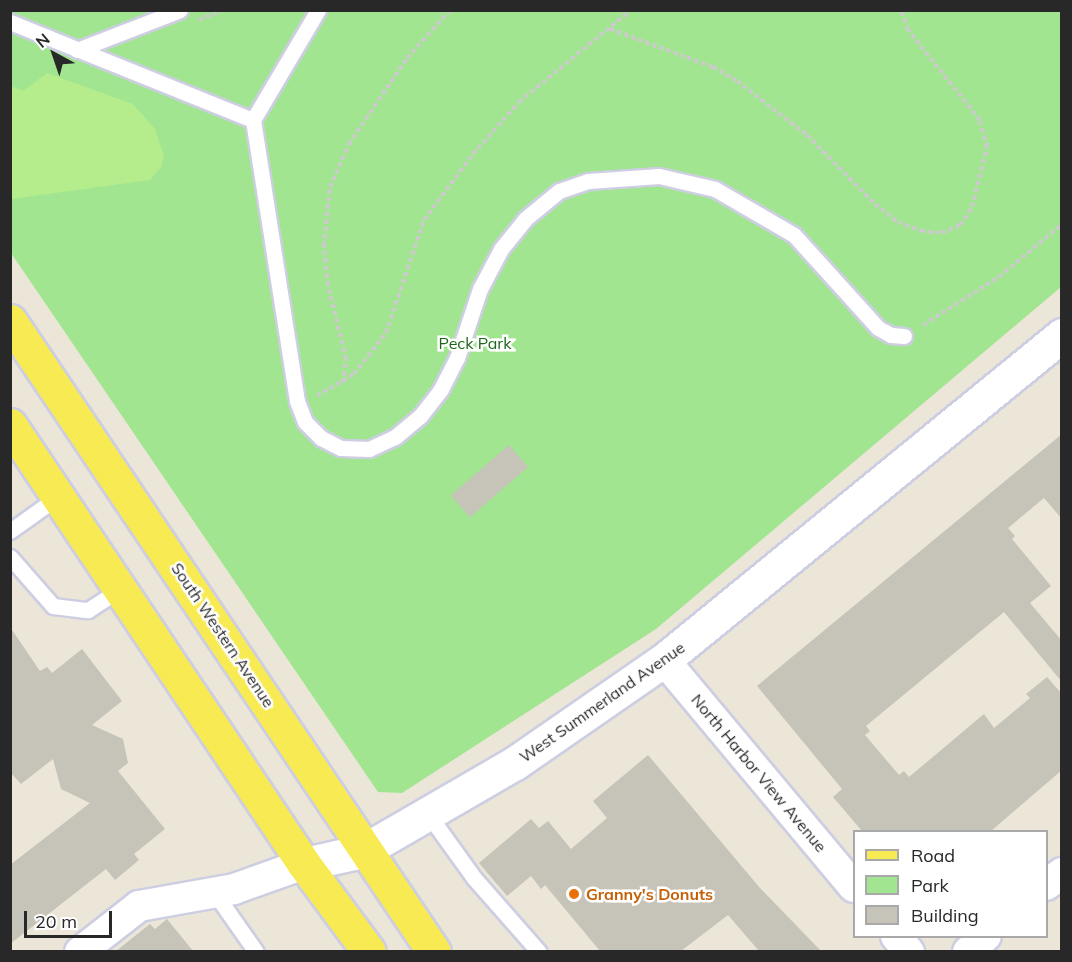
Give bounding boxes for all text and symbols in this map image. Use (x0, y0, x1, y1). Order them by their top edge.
north arrow (24, 24, 84, 84)
text: N (31, 29, 53, 52)
park label: Peck Park (439, 333, 511, 353)
street label: South Western Avenue (167, 559, 279, 711)
street label: West Summerland Avenue (516, 638, 688, 766)
street label: North Harbor View Avenue (687, 690, 831, 856)
legend (853, 830, 1048, 938)
text: Road (911, 844, 955, 867)
text: Park (911, 874, 949, 897)
place label: Granny's Donuts (586, 884, 713, 904)
marker: Granny's Donuts (567, 887, 581, 901)
scale bar (27, 899, 116, 937)
text: Building (911, 904, 979, 927)
text: 20 m (35, 910, 77, 933)

